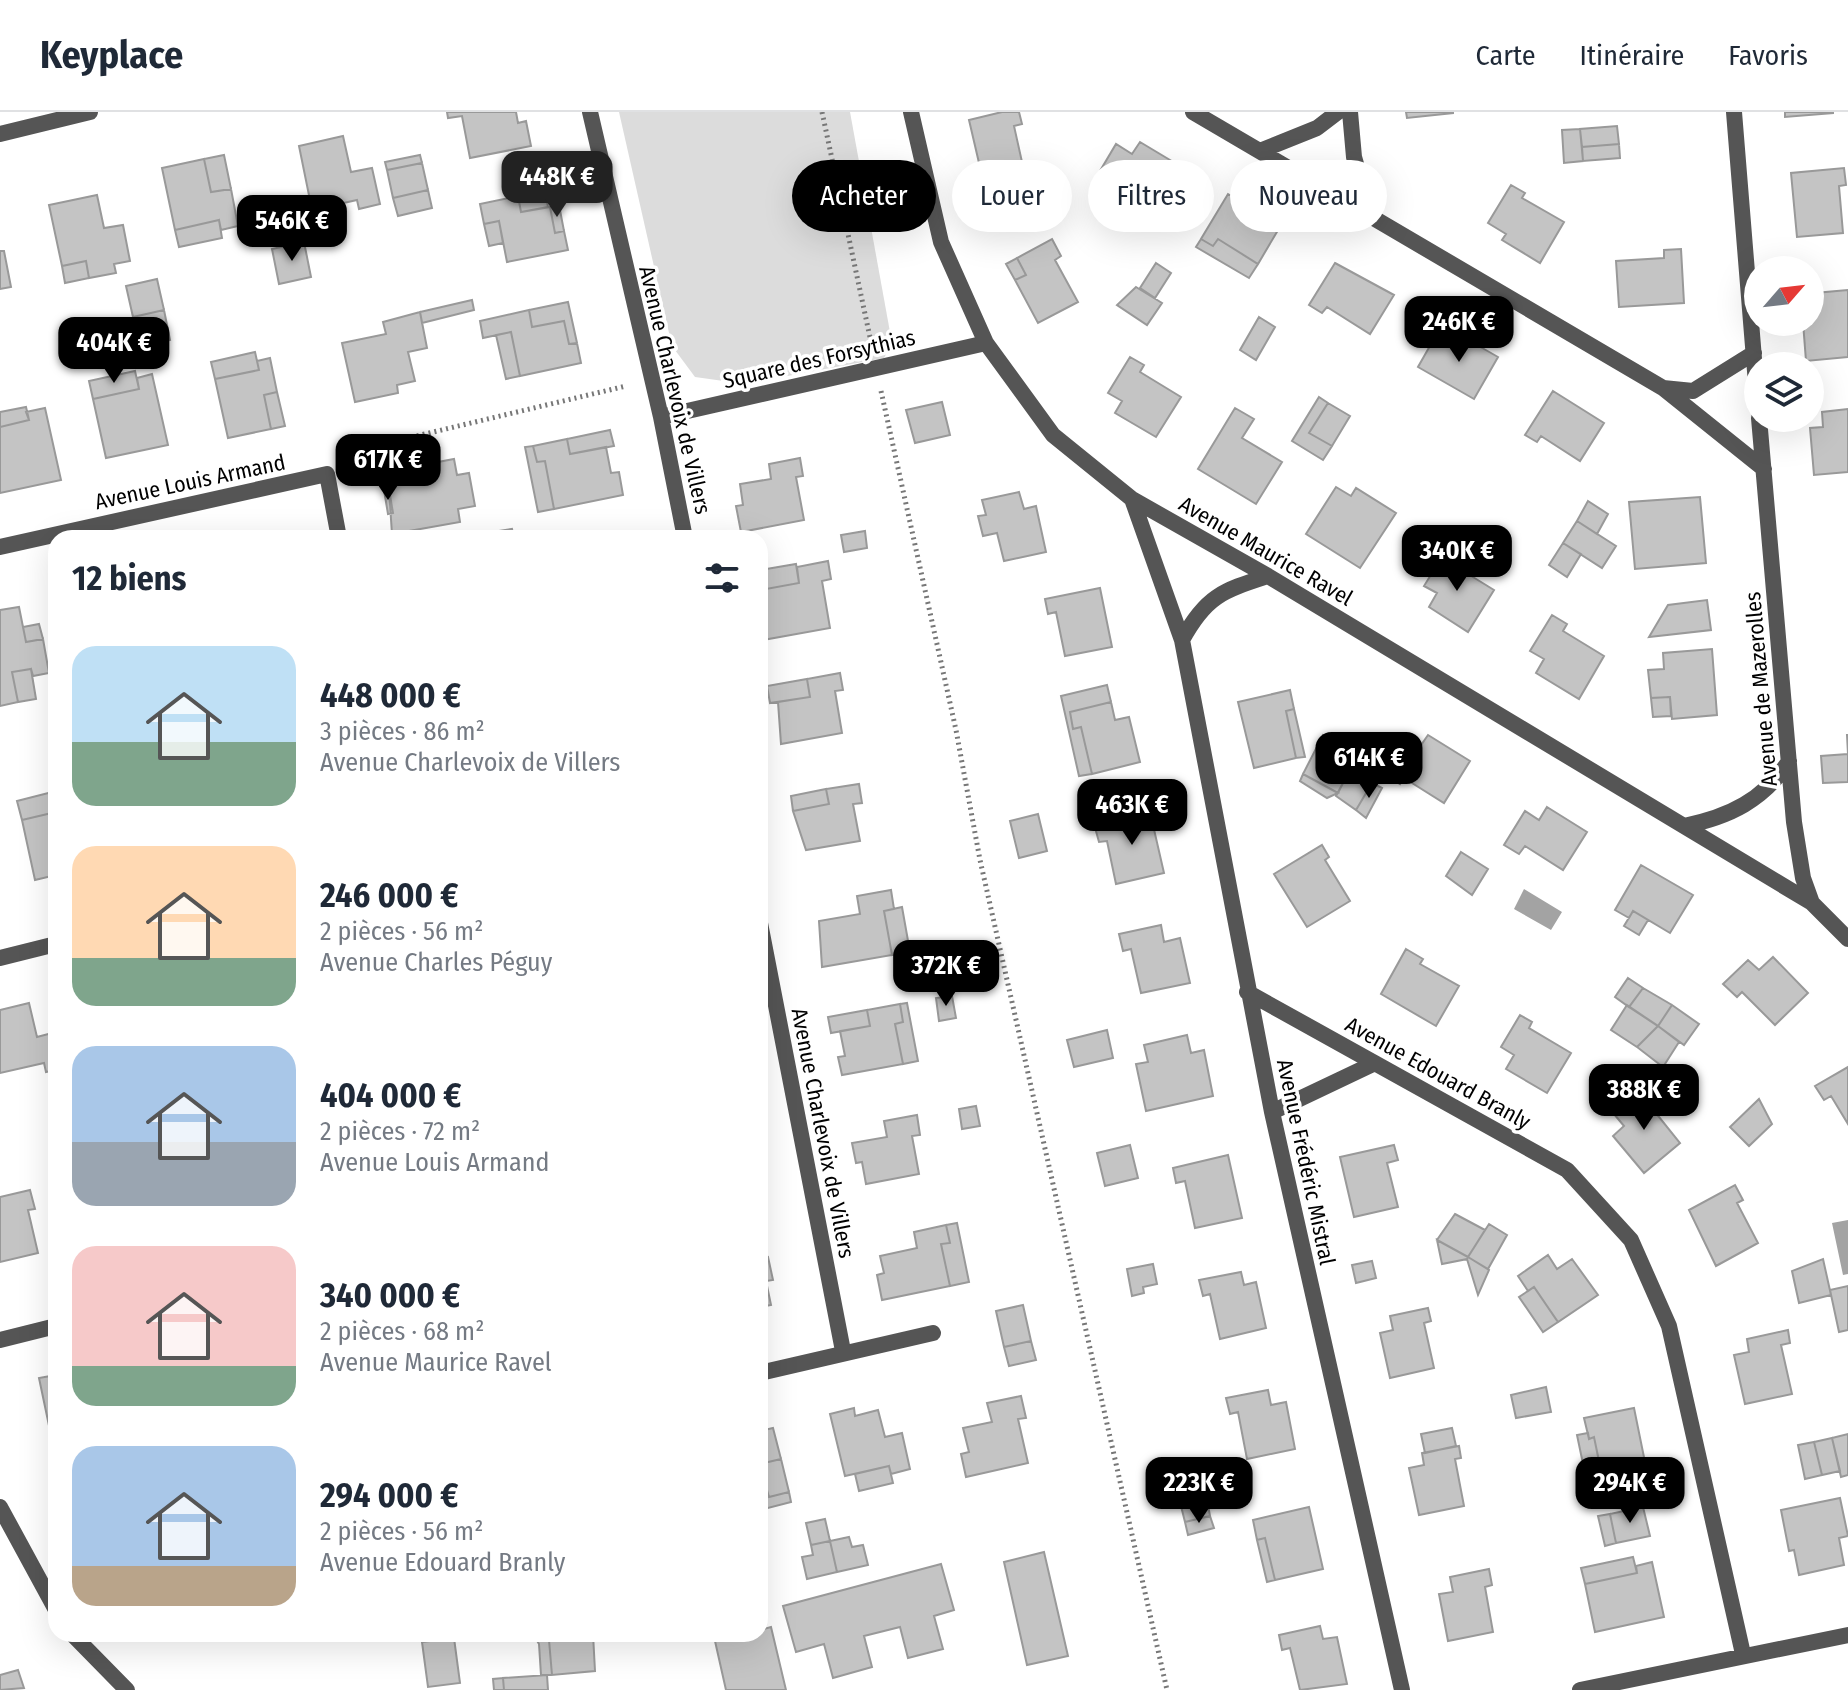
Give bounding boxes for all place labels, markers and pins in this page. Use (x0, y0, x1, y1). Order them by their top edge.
pin: 448K € (492, 151, 622, 219)
pin: 546K € (227, 195, 357, 263)
pin: 246K € (1394, 296, 1524, 364)
pin: 404K € (49, 317, 179, 385)
pin: 617K € (323, 434, 453, 502)
pin: 340K € (1392, 525, 1522, 593)
pin: 614K € (1304, 732, 1434, 800)
pin: 463K € (1067, 779, 1197, 847)
pin: 372K € (881, 940, 1011, 1008)
pin: 388K € (1579, 1064, 1709, 1132)
pin: 223K € (1134, 1457, 1264, 1525)
pin: 294K € (1565, 1457, 1695, 1525)

